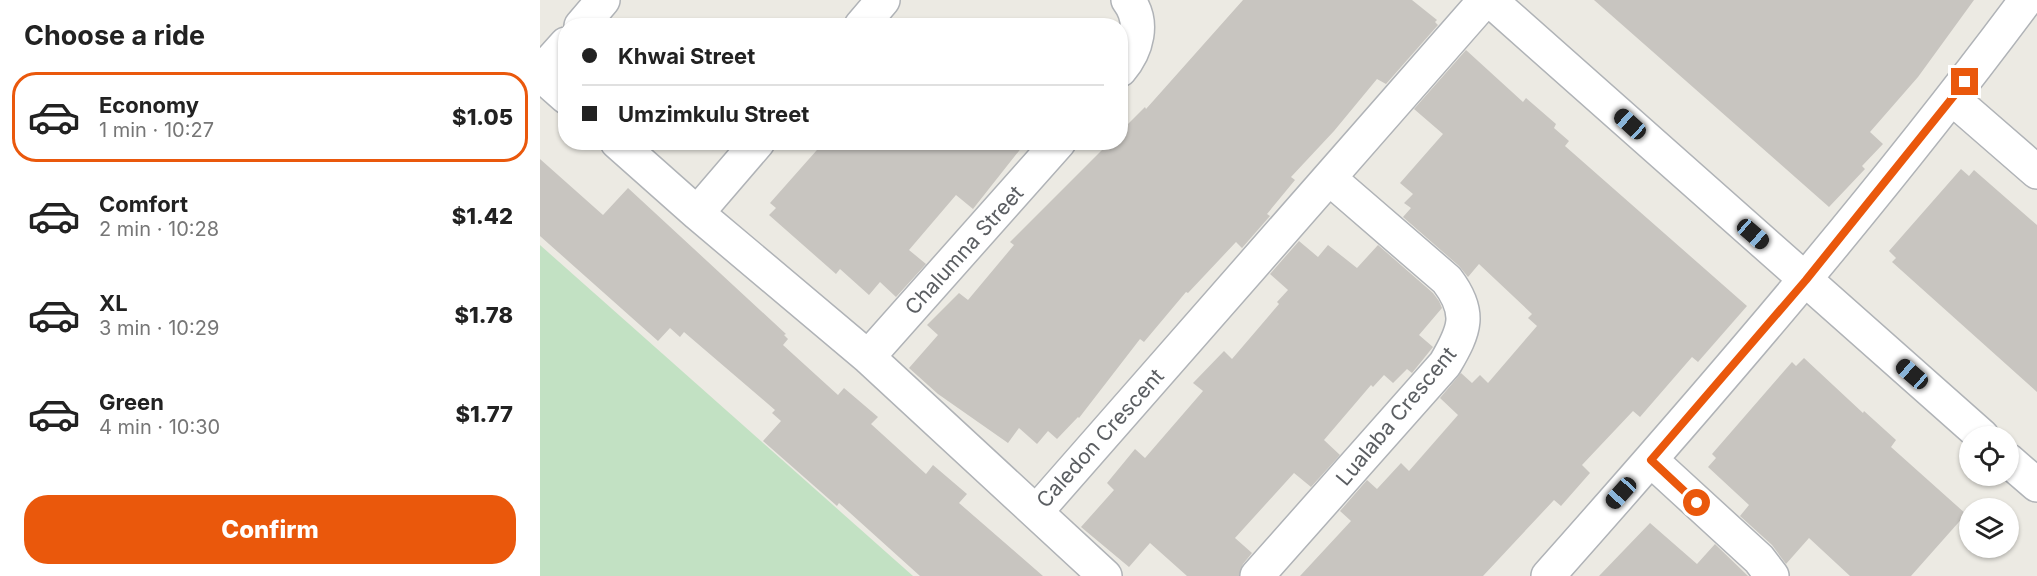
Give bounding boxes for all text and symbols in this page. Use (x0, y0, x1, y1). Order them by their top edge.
text: Choose a ride (24, 19, 205, 52)
text: Khwai Street (618, 43, 755, 69)
route end (1951, 68, 1978, 95)
icon: car (27, 90, 81, 144)
text: Economy (99, 92, 199, 118)
text: Umzimkulu Street (618, 101, 809, 127)
text: $1.05 (452, 104, 513, 130)
car (1611, 105, 1649, 143)
text: 1 min · 10:27 (99, 118, 214, 142)
street label: Chalumna Street (900, 180, 1029, 320)
icon: car (27, 189, 81, 243)
text: Comfort (99, 191, 188, 217)
text: $1.42 (452, 203, 513, 229)
car (1734, 215, 1772, 253)
text: 2 min · 10:28 (99, 217, 219, 241)
icon: car (27, 288, 81, 342)
text: XL (99, 290, 128, 316)
text: $1.78 (454, 302, 513, 328)
text: 3 min · 10:29 (99, 316, 219, 340)
street label: Lualaba Crescent (1331, 341, 1461, 490)
car (1893, 355, 1931, 393)
street label: Caledon Crescent (1031, 363, 1169, 512)
icon: car (27, 387, 81, 441)
text: Green (99, 389, 164, 415)
text: $1.77 (455, 401, 513, 427)
text: 4 min · 10:30 (99, 415, 220, 439)
map controls (1959, 426, 2019, 558)
button: locate (1959, 426, 2019, 486)
car (1602, 474, 1640, 512)
route start (1683, 489, 1710, 516)
button: Confirm (24, 495, 516, 564)
button: layers (1959, 498, 2019, 558)

